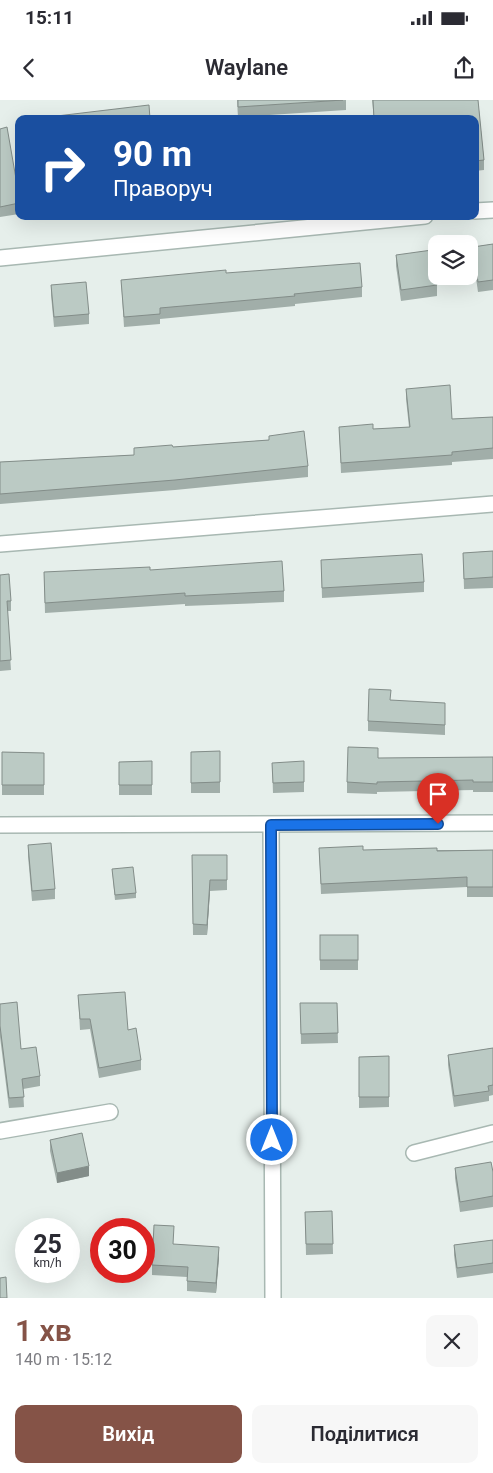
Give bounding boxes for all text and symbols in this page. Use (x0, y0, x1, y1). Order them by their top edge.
text: 15:11 (25, 6, 74, 29)
icon: back (15, 54, 43, 82)
icon: share (450, 54, 478, 82)
text: Waylane (205, 55, 288, 80)
text: 90 m (113, 134, 192, 175)
icon: right (30, 135, 95, 200)
text: Праворуч (113, 176, 213, 201)
map controls (428, 235, 478, 285)
button: layers (428, 235, 478, 285)
pin (417, 773, 459, 824)
icon: arrive (424, 780, 452, 808)
position arrow (245, 1113, 297, 1165)
speed limit sign: 30 (90, 1218, 155, 1283)
text: 25 (33, 1230, 62, 1259)
text: km/h (33, 1256, 62, 1270)
text: 1 хв (15, 1313, 72, 1348)
button: close (426, 1315, 478, 1367)
text: 140 m · 15:12 (15, 1350, 112, 1369)
button: Вихід (15, 1405, 242, 1463)
button: Поділитися (252, 1405, 478, 1463)

